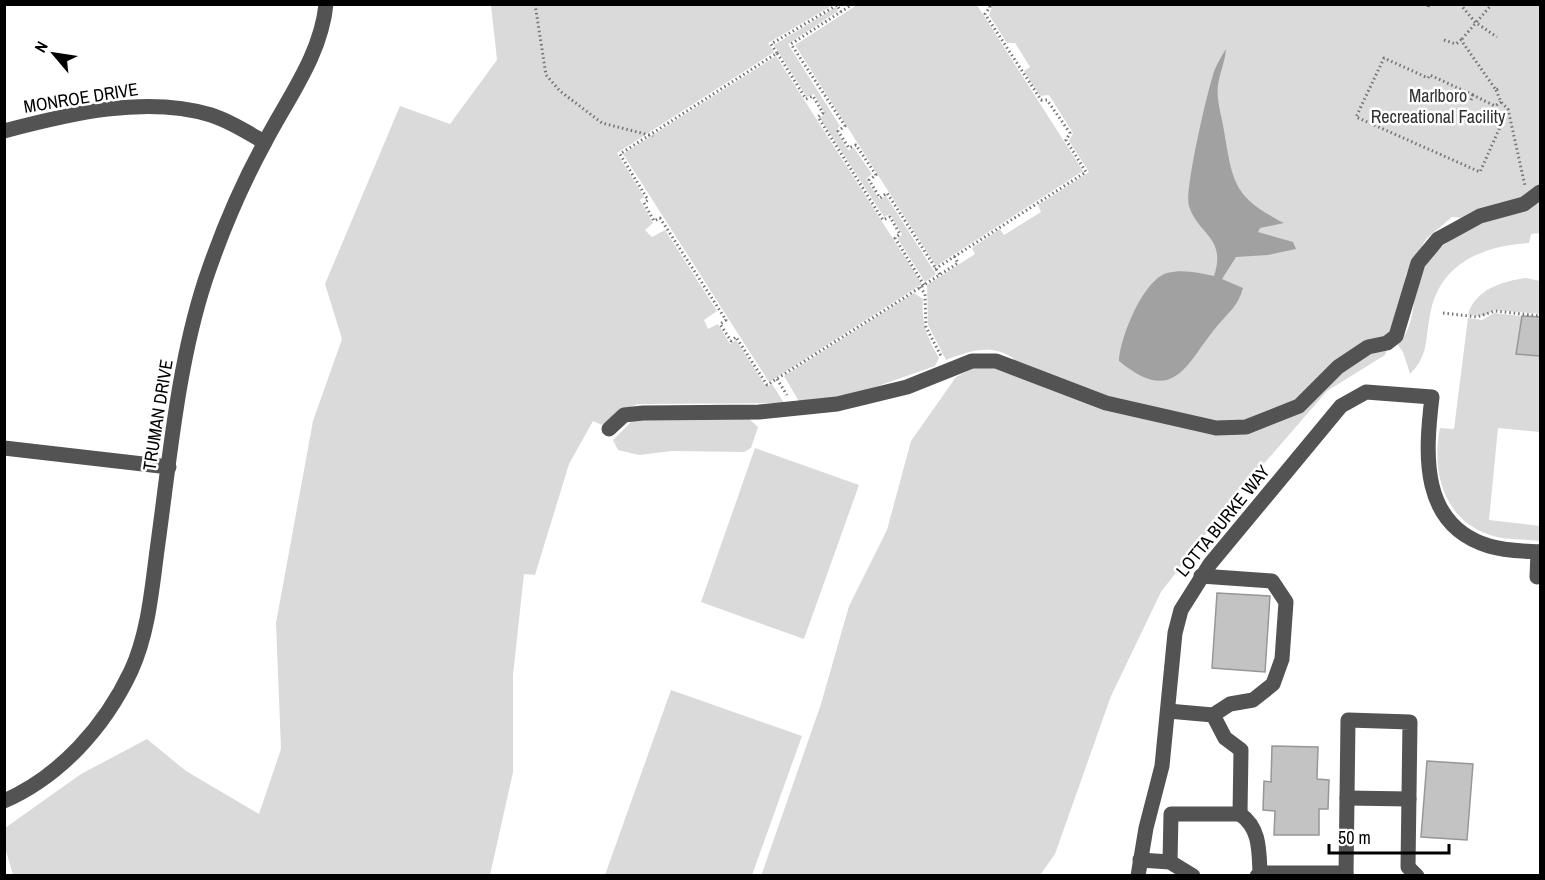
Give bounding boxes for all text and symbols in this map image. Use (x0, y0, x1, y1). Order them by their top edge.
north arrow (24, 24, 84, 84)
text: N (29, 37, 53, 56)
street label: MONROE DRIVE (22, 76, 140, 119)
park label: Marlboro Recreational Facility (1371, 83, 1506, 129)
street label: TRUMAN DRIVE (136, 357, 179, 472)
street label: LOTTA BURKE WAY (1170, 460, 1275, 582)
scale bar (1329, 817, 1449, 855)
text: 50 m (1338, 825, 1371, 850)

